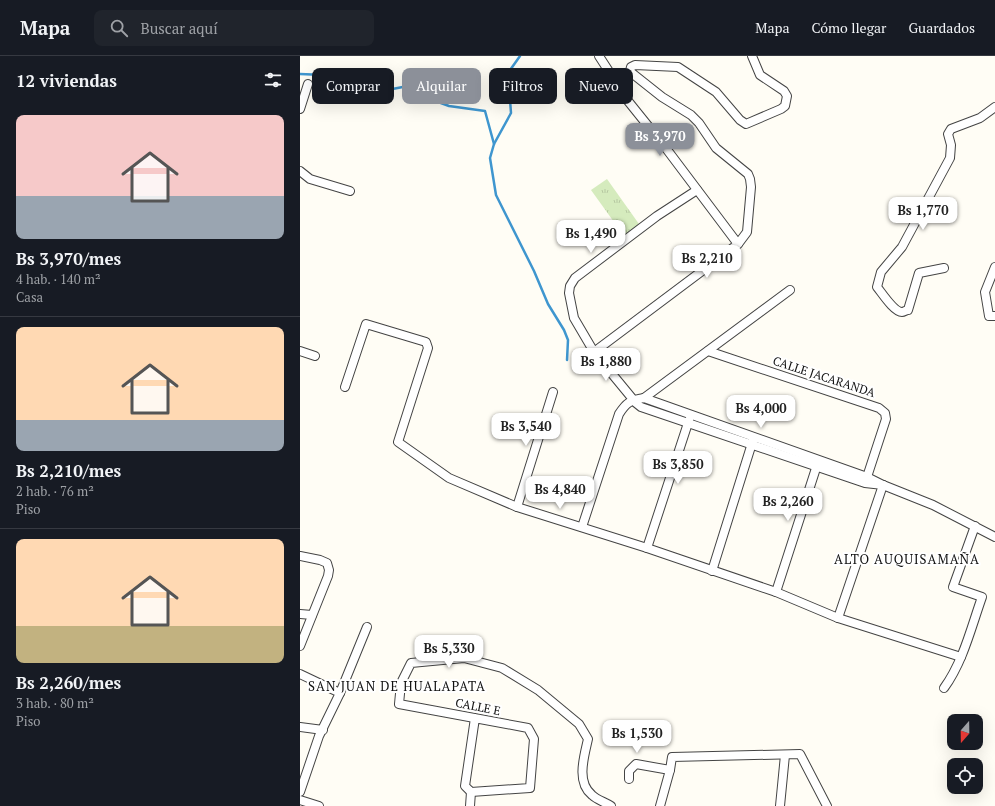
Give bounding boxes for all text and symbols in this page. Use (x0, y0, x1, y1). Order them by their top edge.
search box (94, 10, 374, 46)
text: Mapa (20, 15, 70, 40)
icon: search (108, 17, 130, 39)
text: Buscar aquí (140, 18, 218, 38)
text: Mapa (755, 18, 790, 37)
text: Cómo llegar (812, 18, 886, 37)
text: Guardados (908, 18, 975, 37)
chip: Comprar (312, 68, 394, 104)
chip: Alquilar (402, 68, 481, 104)
chip: Filtros (489, 68, 557, 104)
chip: Nuevo (565, 68, 633, 104)
text: 12 viviendas (16, 69, 117, 92)
icon: filters (262, 69, 284, 91)
pin: Bs 3,970 (619, 123, 701, 157)
text: Bs 3,970 (634, 127, 686, 145)
icon: home (114, 141, 186, 213)
pin: Bs 1,770 (882, 197, 964, 231)
text: Bs 1,770 (897, 201, 949, 219)
pin: Bs 1,490 (550, 220, 632, 254)
text: Bs 1,490 (565, 224, 617, 242)
pin: Bs 2,210 (666, 245, 748, 279)
text: Bs 3,970/mes (16, 247, 121, 270)
text: Bs 2,210 (681, 249, 733, 267)
text: 4 hab. · 140 m² (16, 270, 101, 288)
text: Casa (16, 288, 43, 306)
pin: Bs 1,880 (565, 348, 647, 382)
text: Bs 1,880 (580, 352, 632, 370)
icon: home (114, 353, 186, 425)
street label: CALLE JACARANDA (771, 353, 878, 400)
pin: Bs 4,000 (720, 395, 802, 429)
text: Bs 4,000 (735, 399, 787, 417)
pin: Bs 3,540 (485, 413, 567, 447)
text: Bs 3,540 (500, 417, 552, 435)
pin: Bs 3,850 (637, 451, 719, 485)
text: Bs 3,850 (652, 455, 704, 473)
text: Bs 2,210/mes (16, 459, 121, 482)
pin: Bs 4,840 (519, 476, 601, 510)
text: Bs 4,840 (534, 480, 586, 498)
text: 2 hab. · 76 m² (16, 482, 94, 500)
pin: Bs 2,260 (747, 488, 829, 522)
text: Bs 2,260 (762, 492, 814, 510)
text: Piso (16, 500, 40, 518)
district label: ALTO AUQUISAMAÑA (834, 550, 980, 568)
icon: home (114, 565, 186, 637)
pin: Bs 5,330 (408, 635, 490, 669)
text: Bs 5,330 (423, 639, 475, 657)
text: Bs 2,260/mes (16, 671, 121, 694)
district label: SAN JUAN DE HUALAPATA (308, 677, 486, 695)
text: 3 hab. · 80 m² (16, 694, 94, 712)
street label: CALLE E (454, 695, 502, 718)
text: Piso (16, 712, 40, 730)
north arrow (947, 714, 983, 750)
map controls (947, 714, 983, 794)
pin: Bs 1,530 (596, 720, 678, 754)
text: Bs 1,530 (611, 724, 663, 742)
button: locate (947, 758, 983, 794)

